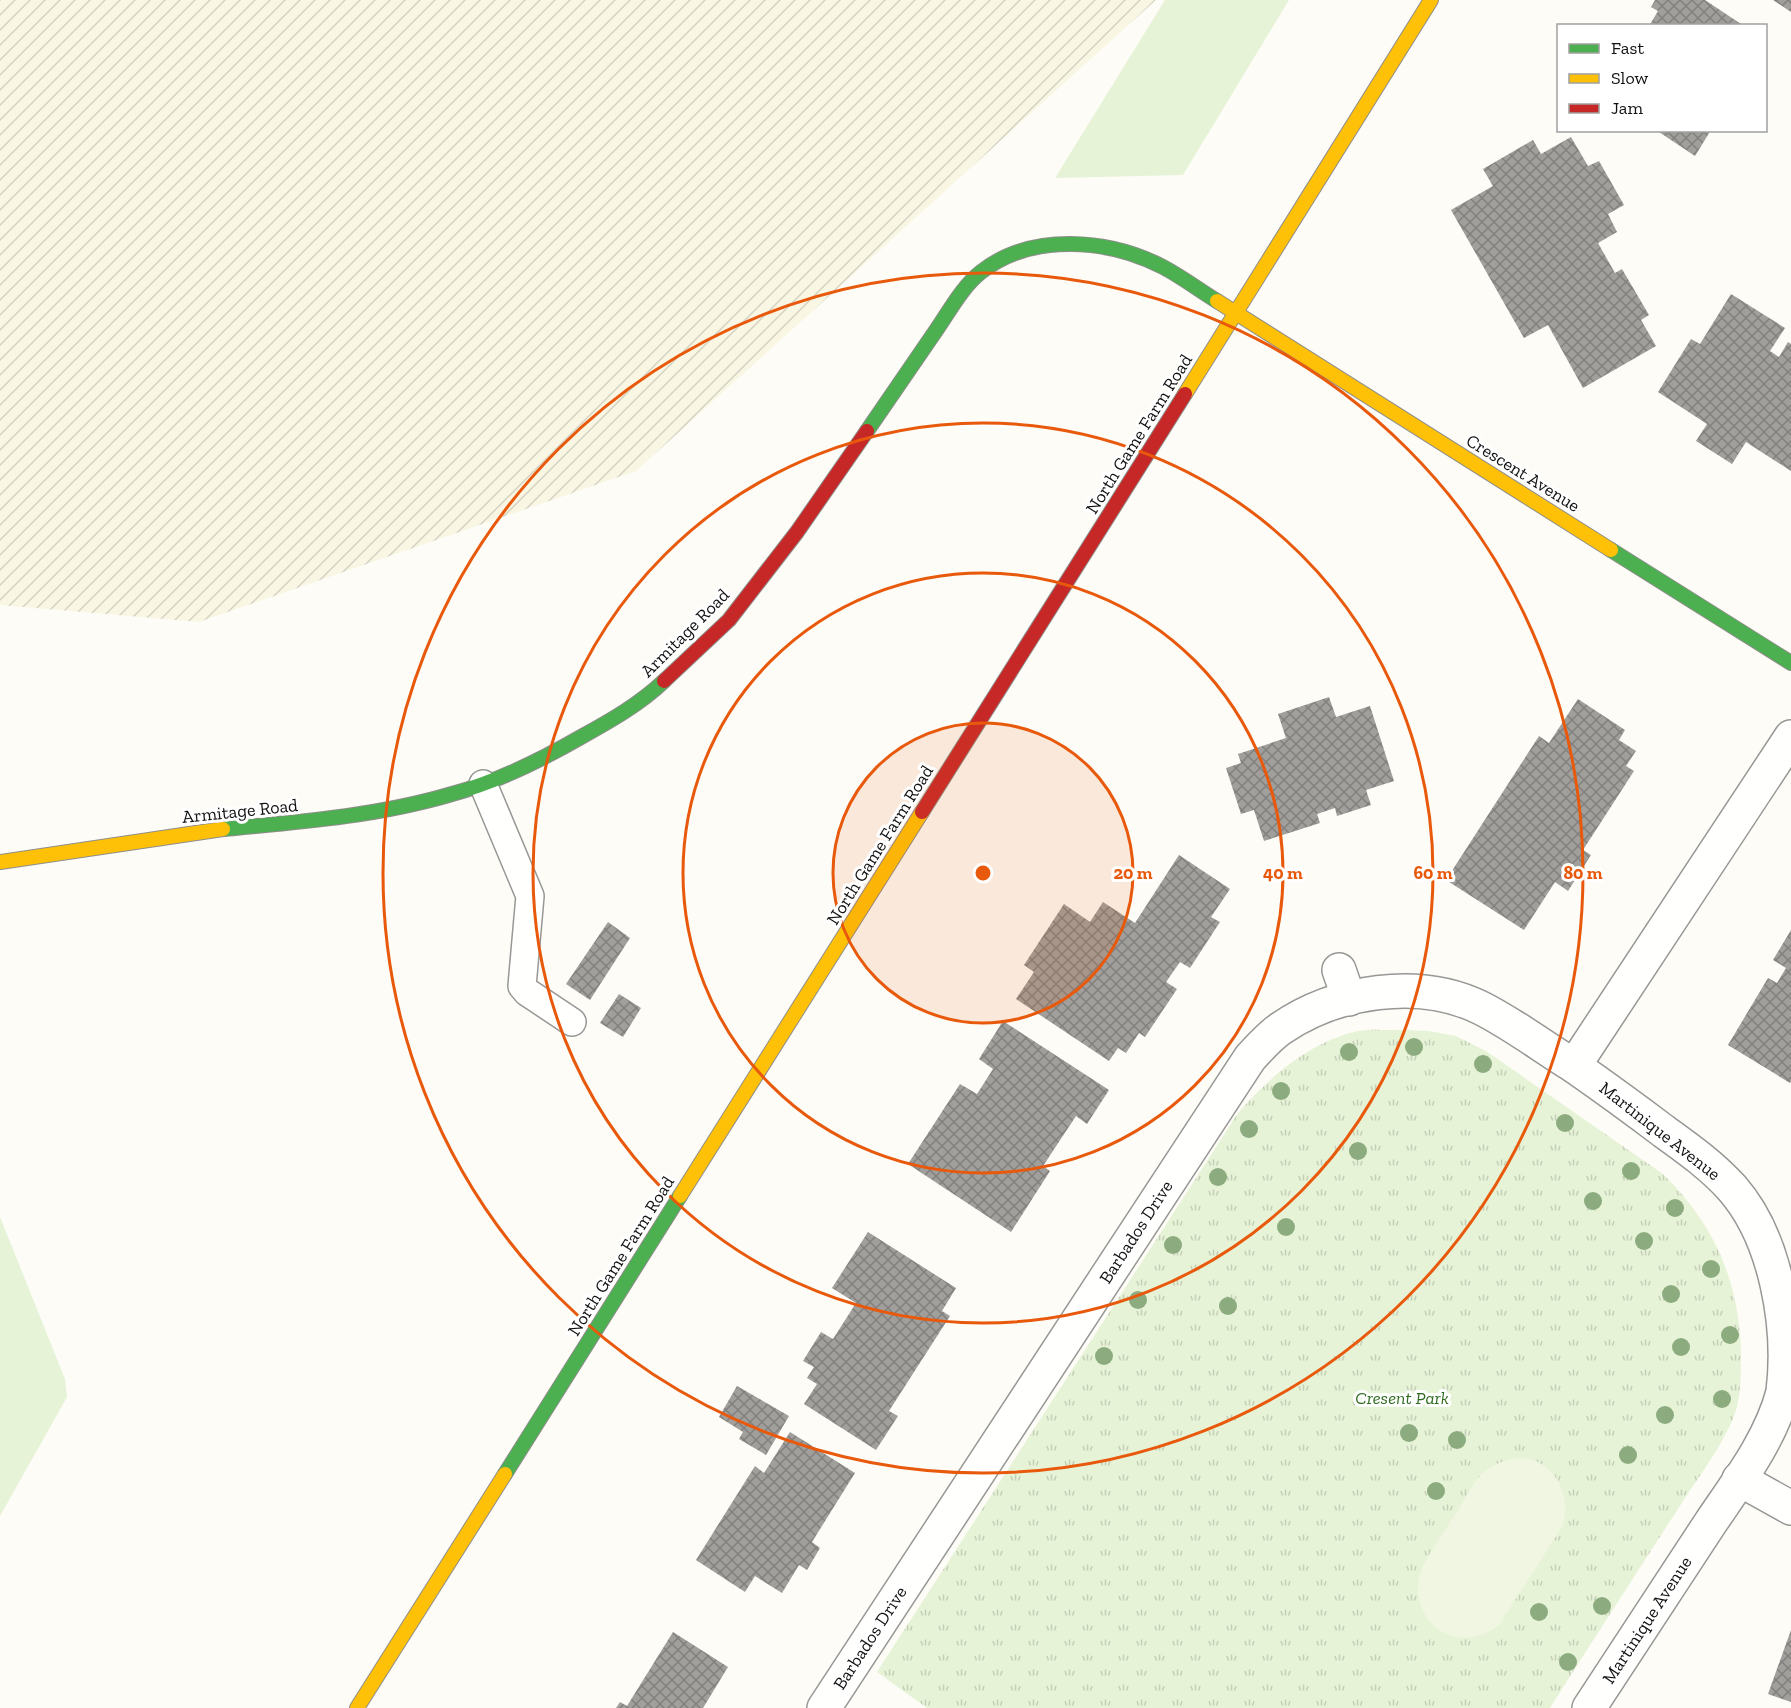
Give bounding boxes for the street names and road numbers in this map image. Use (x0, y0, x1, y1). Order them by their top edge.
street label: North Game Farm Road (1081, 350, 1197, 518)
street label: Crescent Avenue (1462, 429, 1584, 517)
street label: Armitage Road (636, 584, 734, 682)
street label: North Game Farm Road (822, 761, 938, 929)
street label: Armitage Road (181, 794, 299, 828)
street label: Martinique Avenue (1595, 1077, 1725, 1185)
street label: North Game Farm Road (563, 1172, 679, 1340)
street label: Barbados Drive (1094, 1176, 1178, 1288)
street label: Martinique Avenue (1598, 1552, 1696, 1688)
street label: Barbados Drive (828, 1582, 912, 1694)

